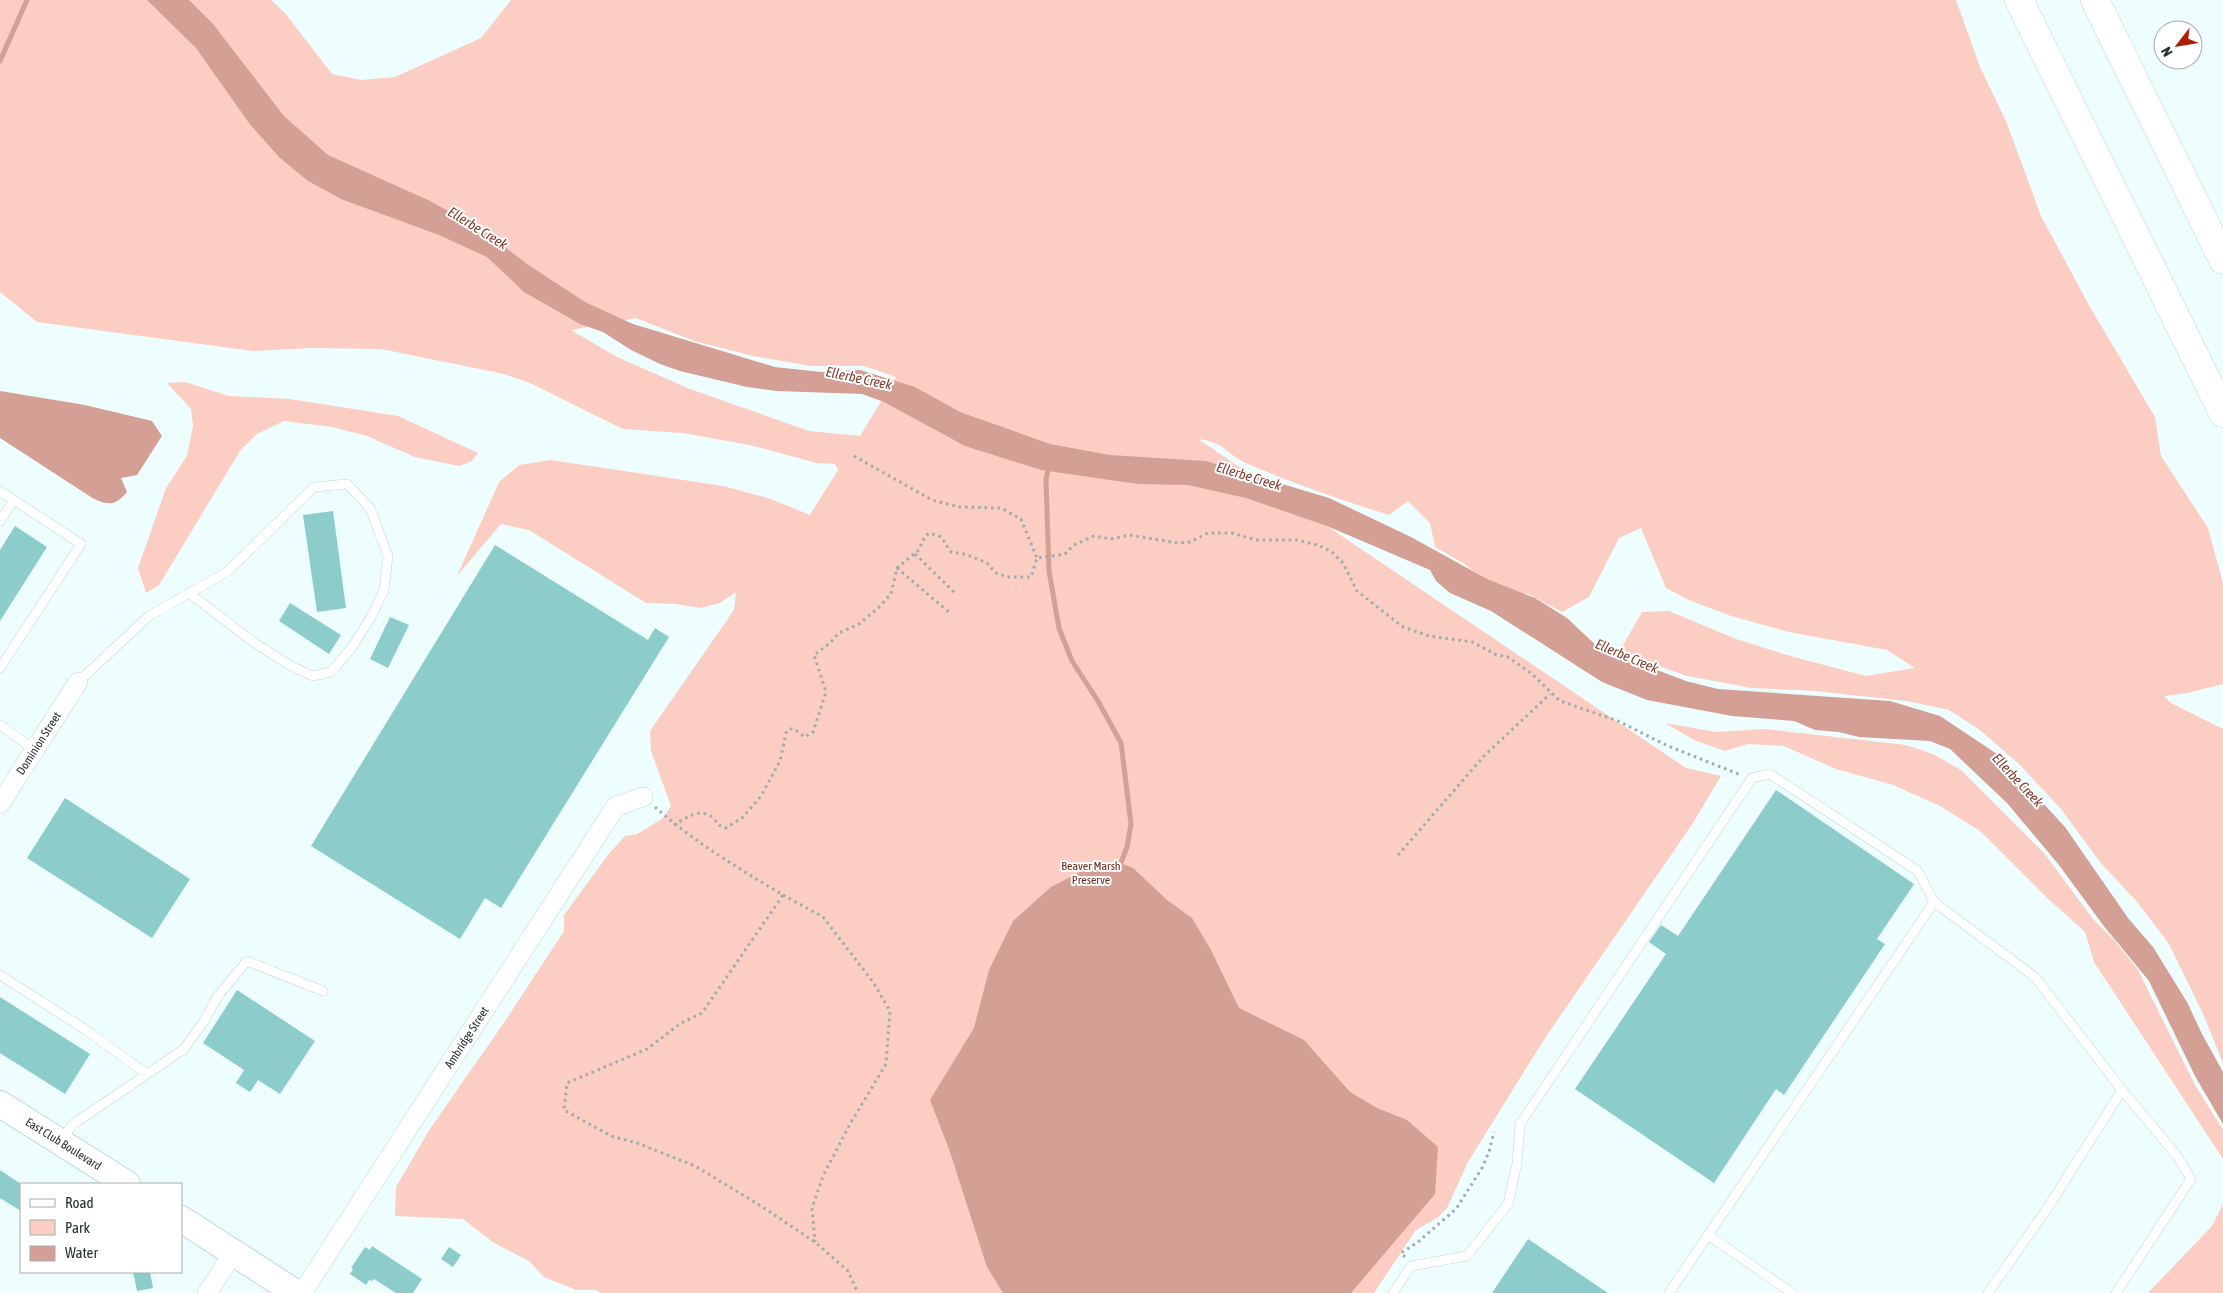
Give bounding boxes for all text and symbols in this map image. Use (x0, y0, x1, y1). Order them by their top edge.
north arrow (2153, 20, 2203, 70)
text: N (2158, 44, 2176, 59)
water label: Ellerbe Creek (445, 203, 511, 253)
water label: Ellerbe Creek (824, 363, 894, 393)
water label: Ellerbe Creek (1215, 459, 1284, 494)
water label: Ellerbe Creek (1593, 636, 1662, 677)
street label: Dominion Street (14, 709, 64, 777)
water label: Ellerbe Creek (1989, 750, 2047, 811)
park label: Beaver Marsh Preserve (1061, 859, 1121, 887)
street label: Ambridge Street (442, 1004, 492, 1071)
street label: East Club Boulevard (23, 1115, 104, 1173)
legend (20, 1183, 182, 1273)
text: Road (65, 1194, 94, 1211)
text: Park (65, 1219, 90, 1236)
text: Water (65, 1244, 98, 1261)

